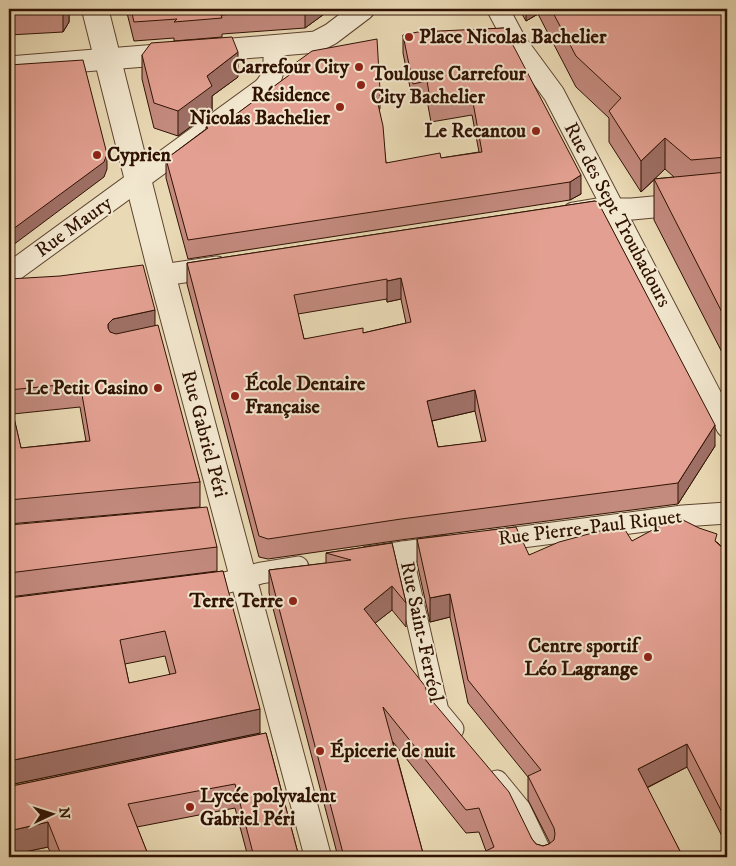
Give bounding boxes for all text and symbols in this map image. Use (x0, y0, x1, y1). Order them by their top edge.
place label: Place Nicolas Bachelier (419, 25, 607, 50)
marker: Place Nicolas Bachelier (403, 31, 415, 43)
place label: Carrefour City (232, 55, 350, 80)
marker: Carrefour City (353, 61, 365, 73)
place label: Toulouse Carrefour City Bachelier (370, 62, 527, 110)
marker: Toulouse Carrefour City Bachelier (355, 79, 367, 91)
place label: Résidence Nicolas Bachelier (190, 83, 331, 131)
marker: Résidence Nicolas Bachelier (334, 101, 346, 113)
street label: Rue des Sept Troubadours (558, 118, 676, 312)
place label: Le Recantou (424, 119, 526, 144)
marker: Le Recantou (530, 125, 542, 137)
place label: Cyprien (107, 143, 171, 168)
marker: Cyprien (91, 149, 103, 161)
street label: Rue Maury (31, 190, 118, 263)
street label: Rue Gabriel Péri (175, 368, 233, 500)
place label: École Dentaire Française (245, 371, 366, 420)
place label: Le Petit Casino (25, 376, 148, 401)
marker: Le Petit Casino (152, 382, 164, 394)
marker: École Dentaire Française (229, 390, 241, 402)
street label: Rue Pierre-Paul Riquet (497, 504, 683, 552)
street label: Rue Saint-Ferréol (394, 559, 448, 705)
place label: Terre Terre (189, 589, 284, 614)
marker: Terre Terre (287, 595, 299, 607)
place label: Centre sportif Léo Lagrange (524, 634, 642, 682)
marker: Centre sportif Léo Lagrange (642, 651, 654, 663)
place label: Épicerie de nuit (330, 738, 456, 764)
marker: Épicerie de nuit (314, 745, 326, 757)
place label: Lycée polyvalent Gabriel Péri (200, 784, 337, 832)
north arrow (28, 788, 78, 838)
marker: Lycée polyvalent Gabriel Péri (184, 801, 196, 813)
text: N (55, 807, 73, 820)

